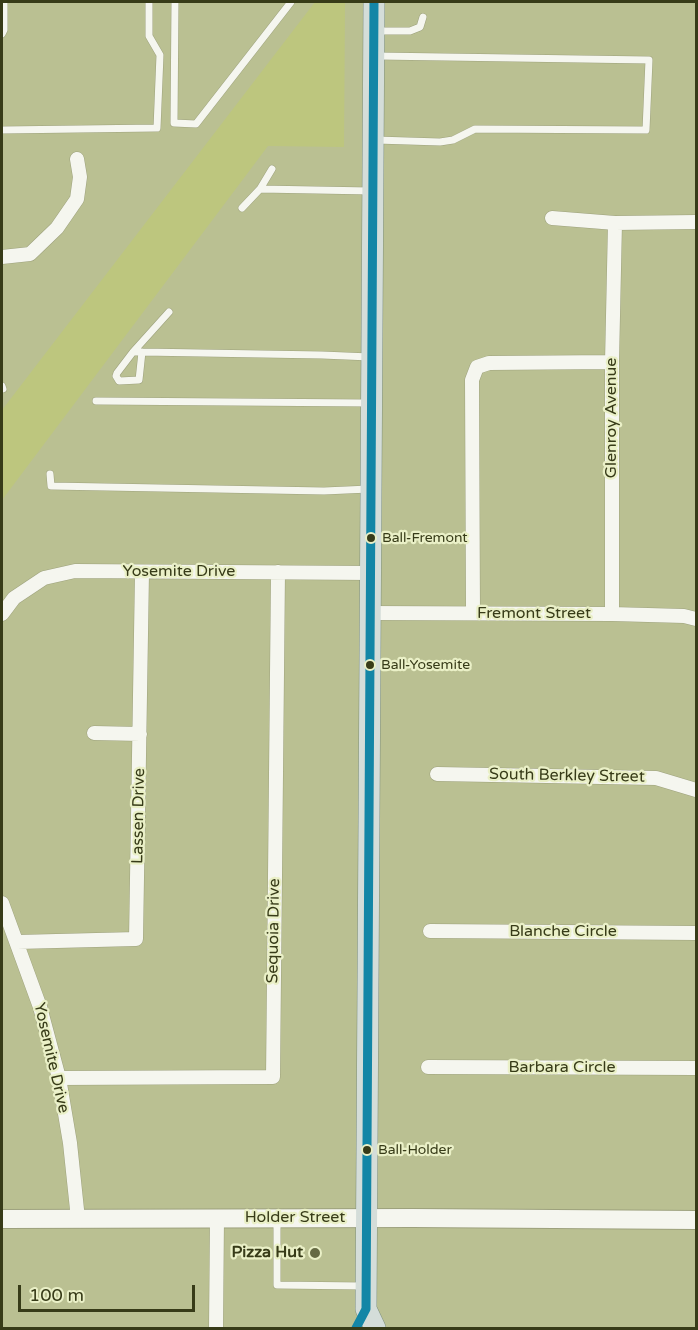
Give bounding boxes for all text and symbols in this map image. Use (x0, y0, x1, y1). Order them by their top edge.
street label: Glenroy Avenue (602, 358, 622, 478)
place label: Ball-Fremont (382, 530, 468, 546)
marker: Ball-Fremont (365, 532, 377, 544)
street label: Yosemite Drive (123, 562, 235, 582)
street label: Fremont Street (477, 604, 591, 624)
place label: Ball-Yosemite (381, 657, 470, 673)
marker: Ball-Yosemite (364, 659, 376, 671)
street label: South Berkley Street (489, 765, 645, 787)
street label: Lassen Drive (129, 768, 149, 864)
street label: Sequoia Drive (263, 878, 285, 984)
street label: Blanche Circle (509, 922, 617, 942)
street label: Yosemite Drive (29, 1001, 73, 1115)
street label: Barbara Circle (508, 1058, 616, 1078)
place label: Ball-Holder (378, 1142, 452, 1158)
marker: Ball-Holder (361, 1144, 373, 1156)
street label: Holder Street (245, 1208, 345, 1228)
place label: Pizza Hut (232, 1243, 303, 1263)
marker: Pizza Hut (308, 1246, 322, 1260)
scale bar (21, 1273, 198, 1311)
text: 100 m (29, 1284, 84, 1306)

